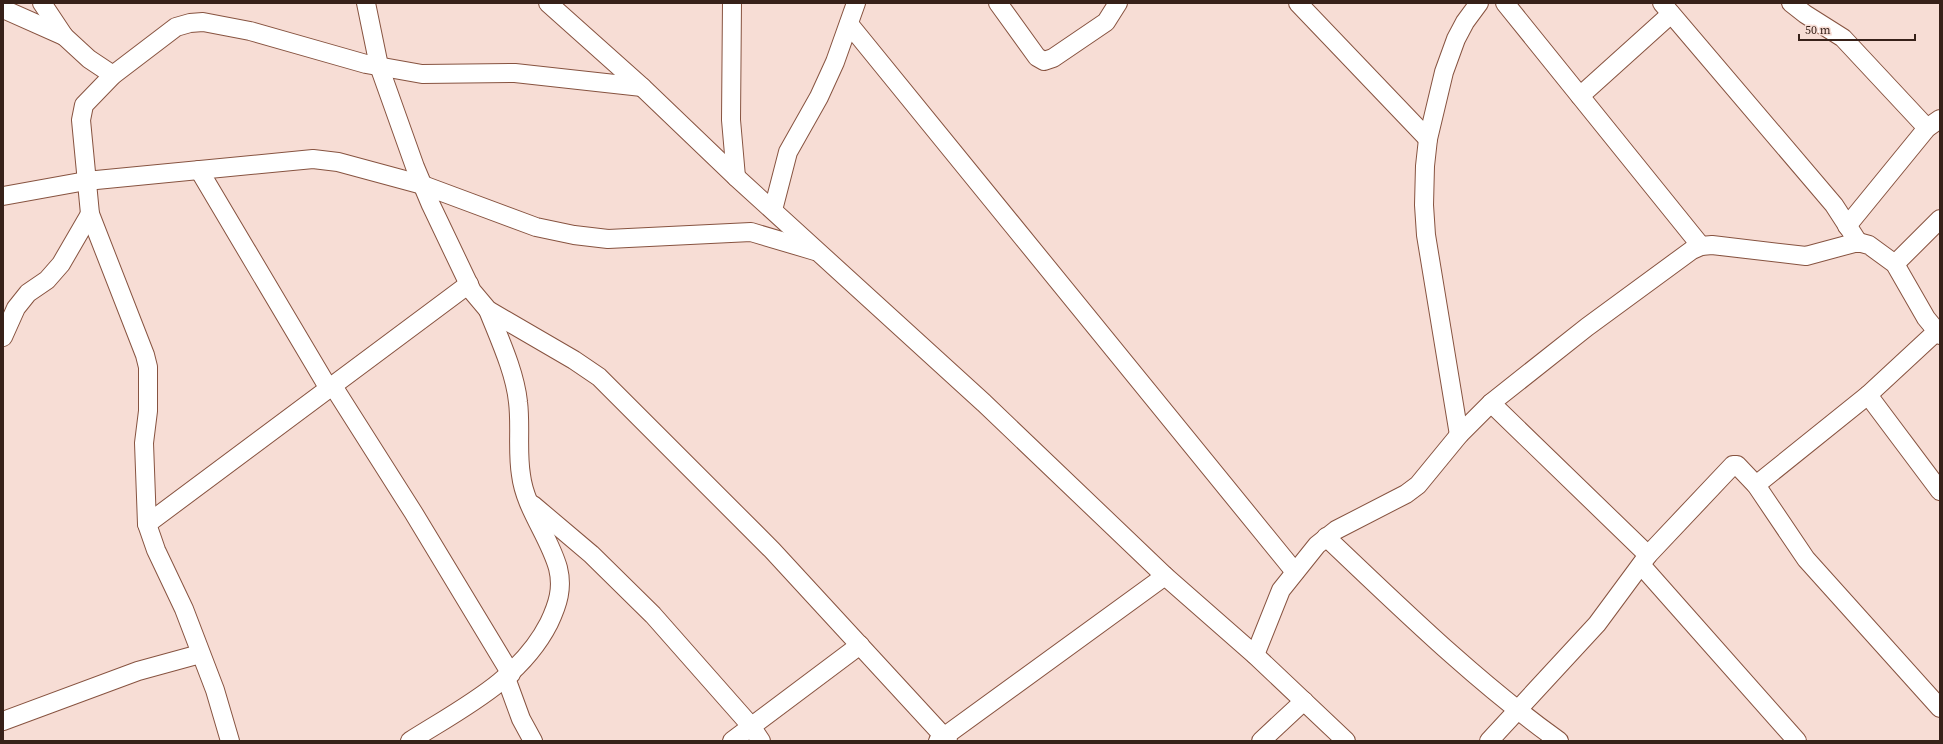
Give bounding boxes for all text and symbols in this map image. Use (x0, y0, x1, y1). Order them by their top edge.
scale bar (1799, 16, 1915, 42)
text: 50 m (1805, 22, 1831, 38)

